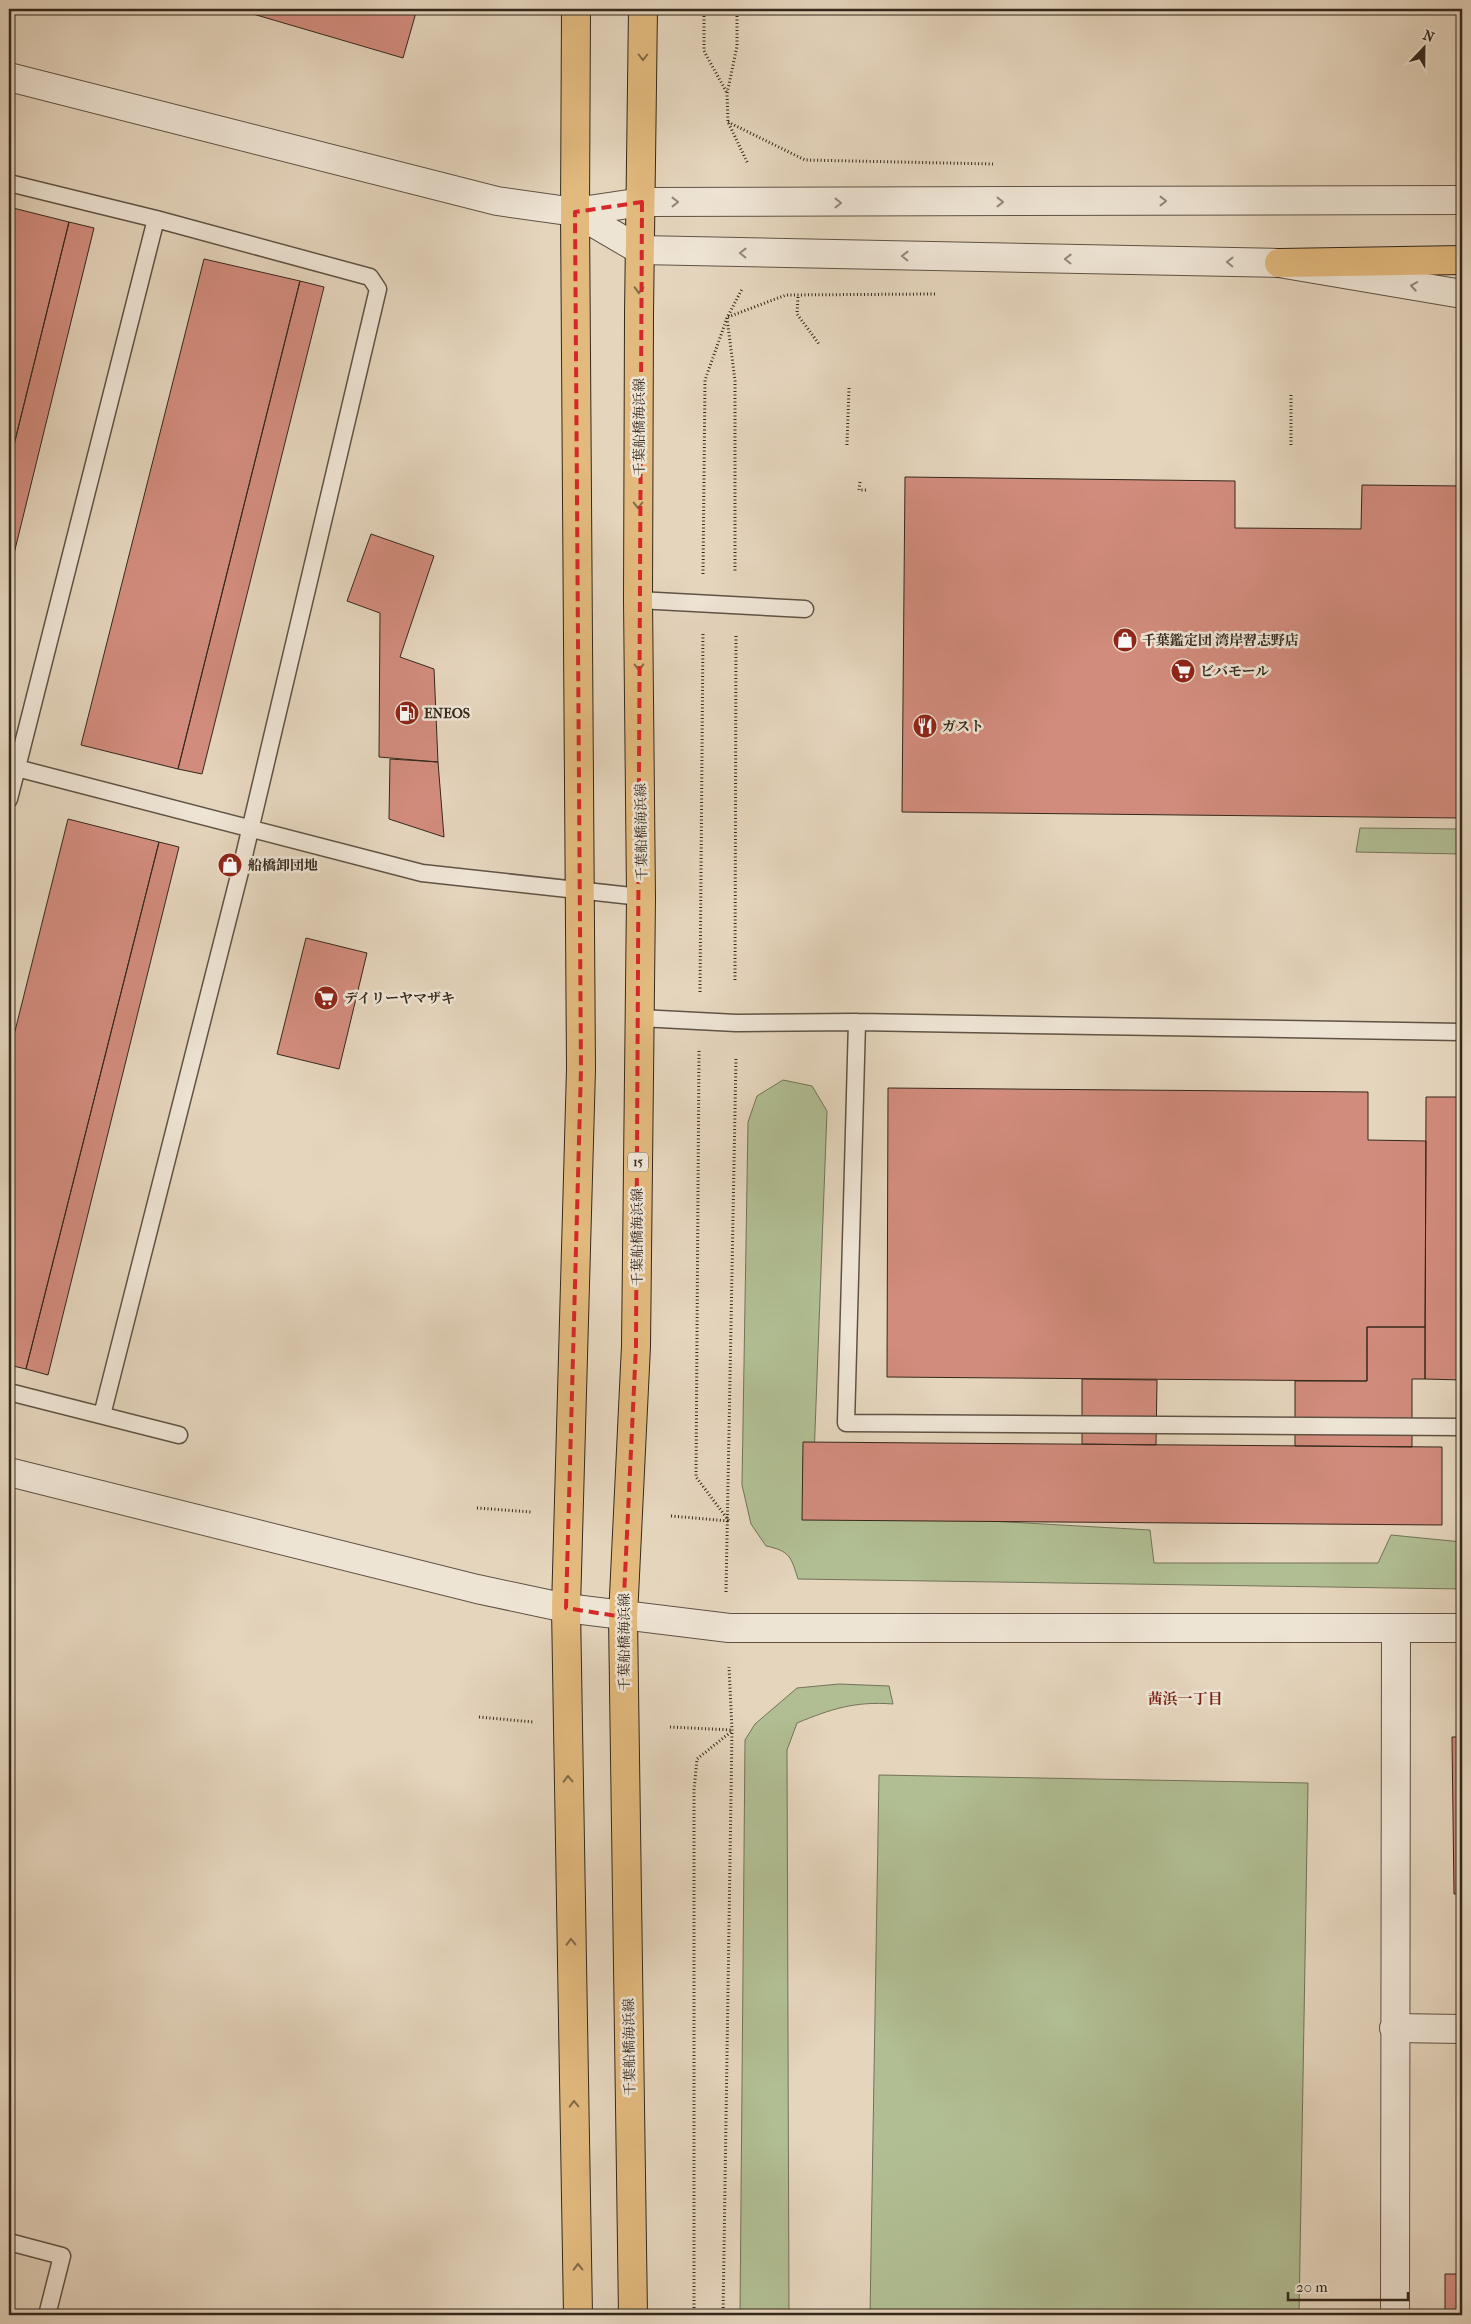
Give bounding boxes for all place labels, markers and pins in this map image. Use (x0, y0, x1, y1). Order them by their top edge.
shop icon: 千葉鑑定団 湾岸習志野店 (1112, 627, 1138, 653)
place label: 千葉鑑定団 湾岸習志野店 (1142, 632, 1299, 649)
supermarket icon: ビバモール (1170, 658, 1196, 684)
place label: ビバモール (1200, 663, 1269, 680)
fuel station icon: ENEOS (394, 700, 420, 726)
place label: ENEOS (424, 705, 470, 722)
restaurant icon: ガスト (912, 713, 938, 739)
place label: ガスト (942, 718, 984, 735)
shop icon: 船橋卸団地 (217, 852, 243, 878)
place label: 船橋卸団地 (248, 857, 318, 874)
supermarket icon: デイリーヤマザキ (313, 985, 339, 1011)
place label: デイリーヤマザキ (344, 990, 455, 1007)

